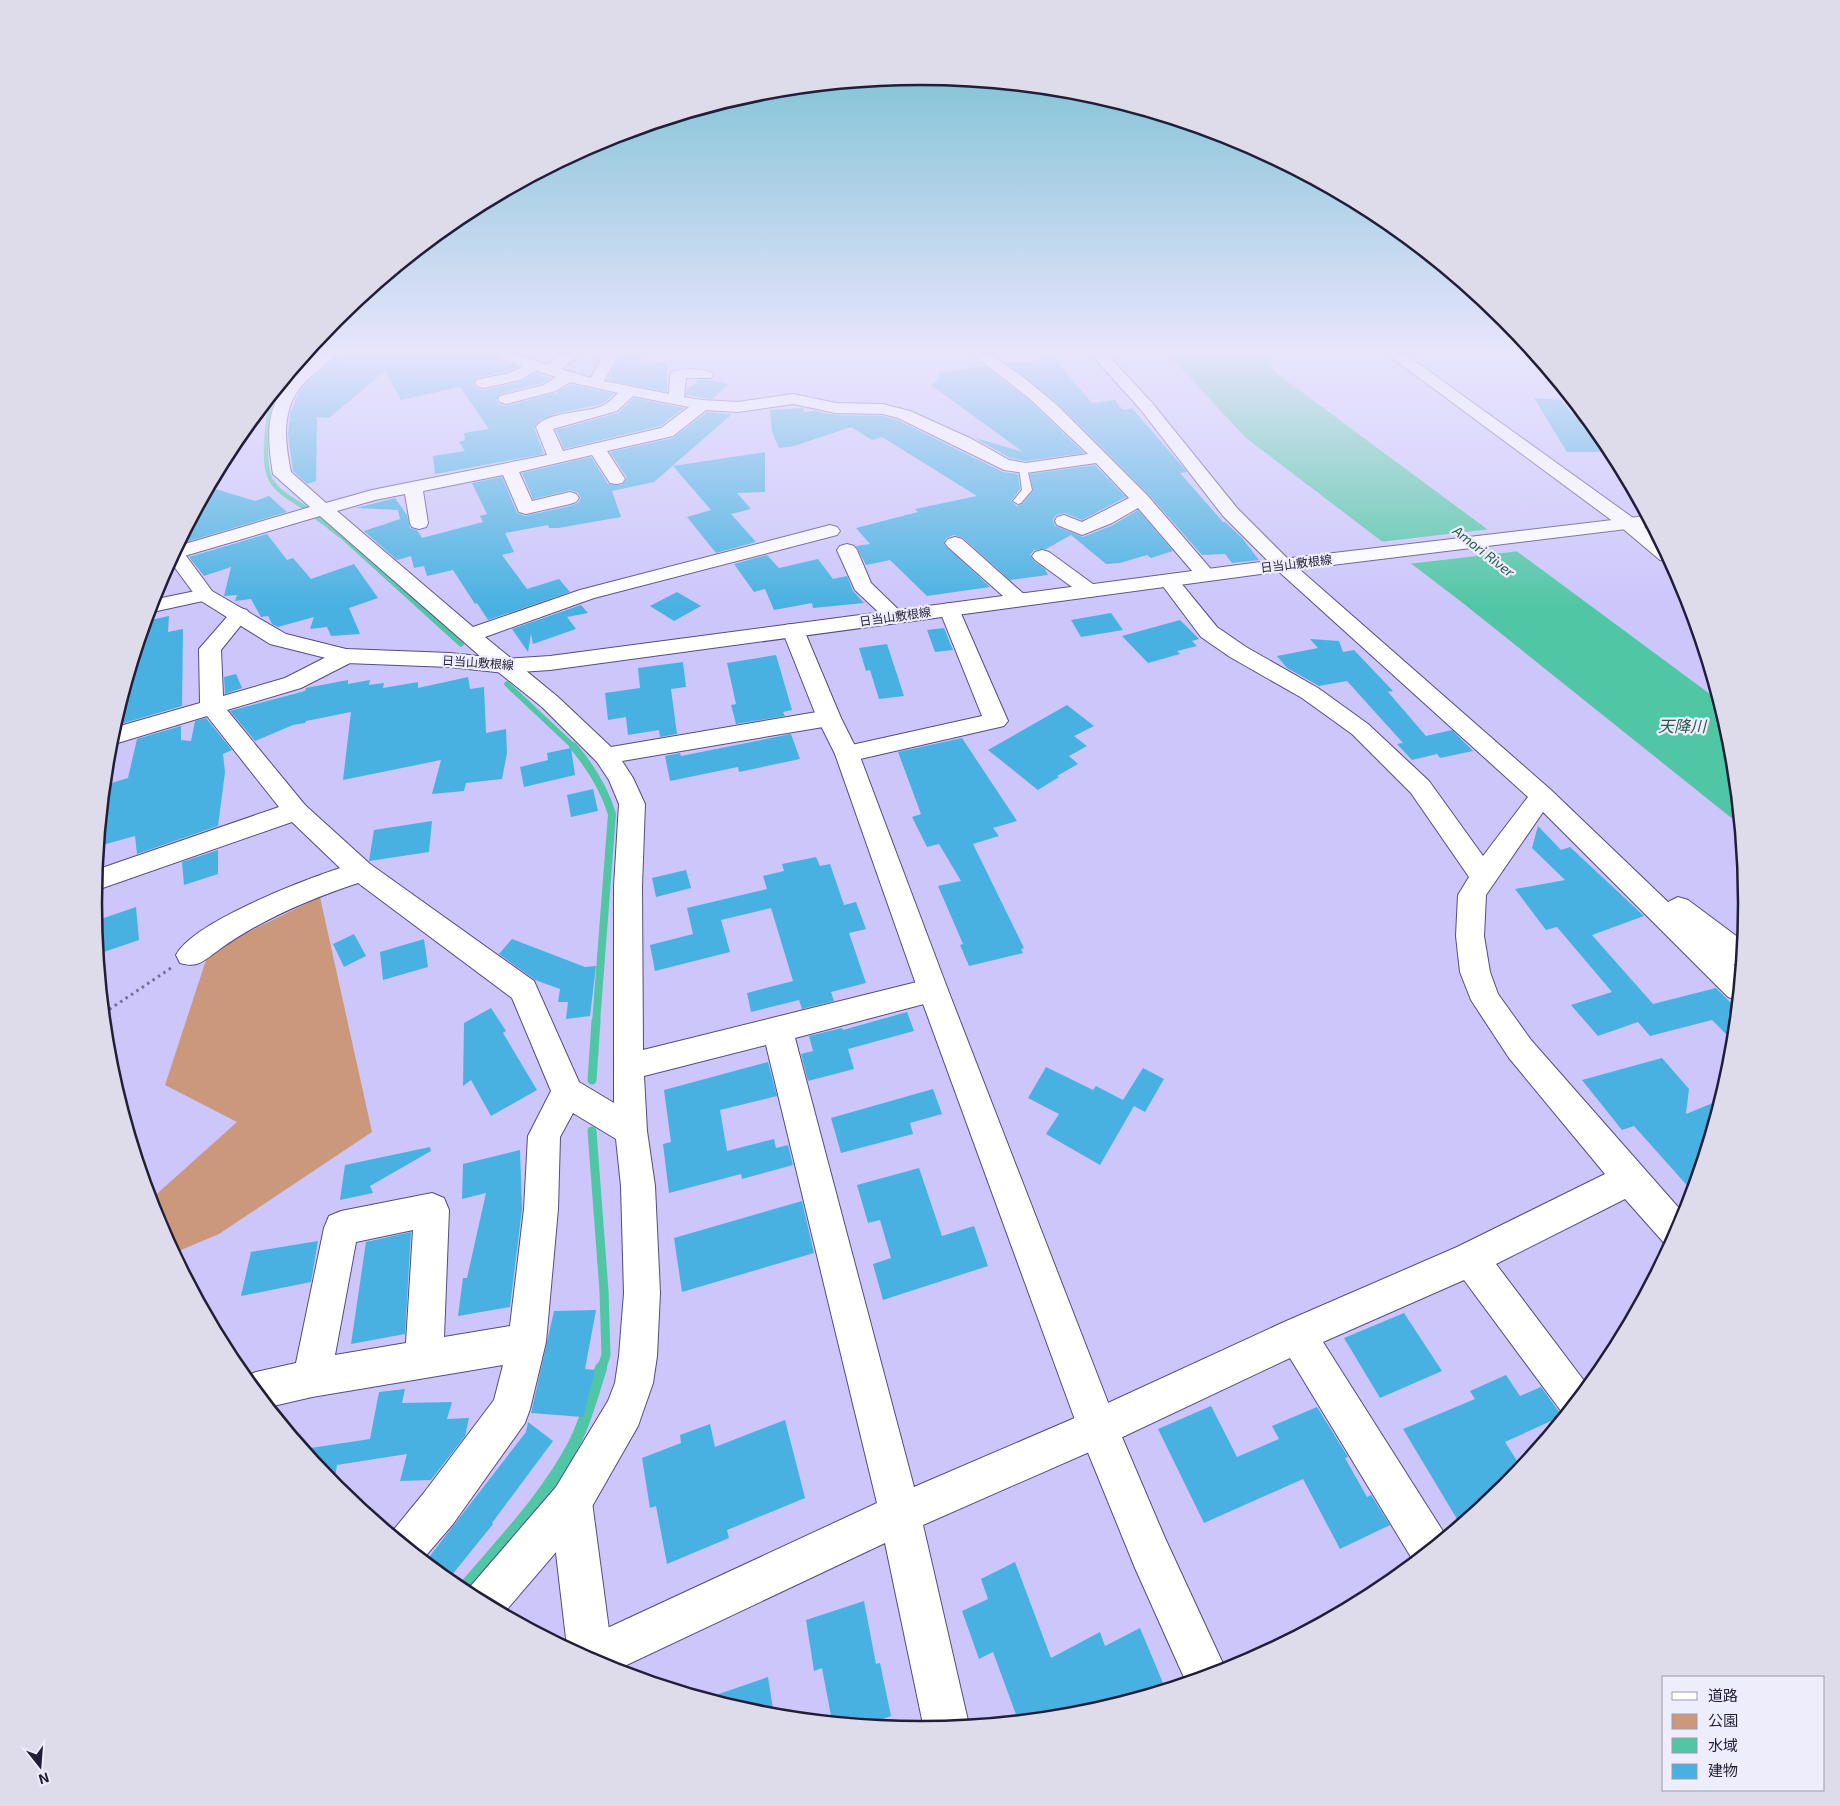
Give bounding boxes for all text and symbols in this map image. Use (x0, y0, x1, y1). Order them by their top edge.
water label: Amori River (1449, 521, 1519, 581)
street label: 日当山敷根線 (1259, 552, 1333, 574)
street label: 日当山敷根線 (858, 604, 932, 628)
street label: 日当山敷根線 (442, 653, 514, 671)
water label: 天降川 (1658, 716, 1708, 735)
legend (1662, 1676, 1825, 1791)
text: 道路 (1708, 1686, 1738, 1704)
text: 公園 (1708, 1711, 1738, 1729)
text: 水域 (1708, 1736, 1738, 1754)
north arrow (15, 1741, 65, 1791)
text: 建物 (1708, 1761, 1738, 1779)
text: N (37, 1769, 51, 1789)

